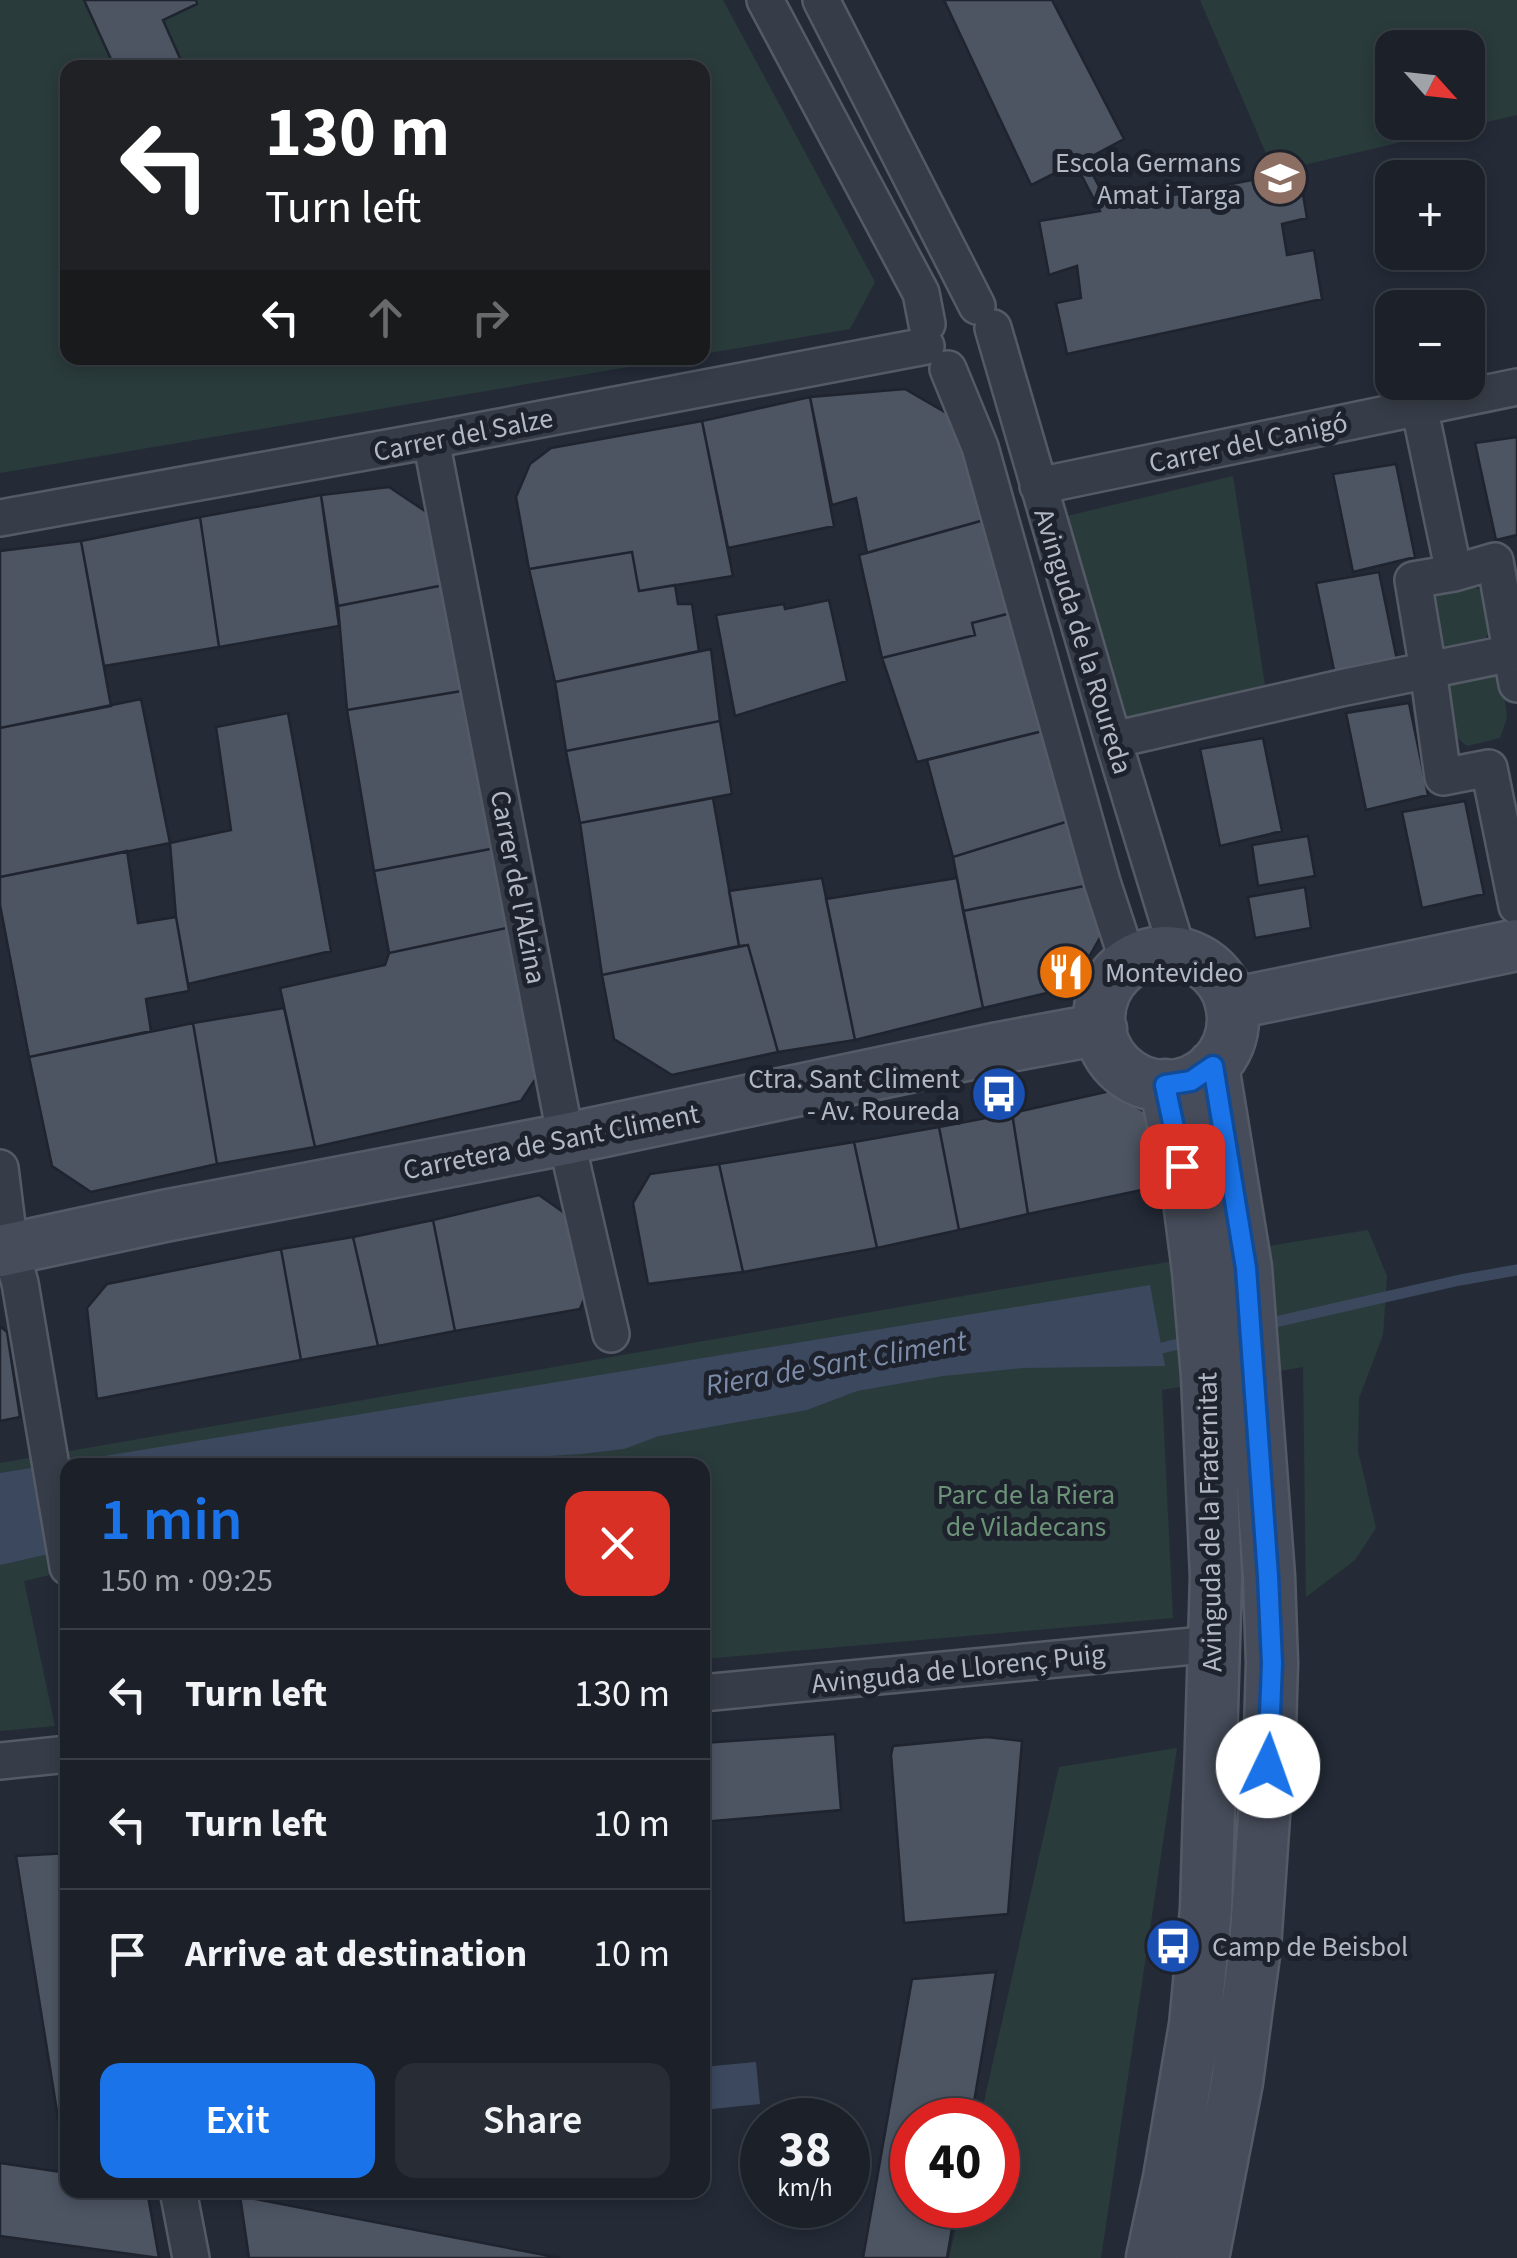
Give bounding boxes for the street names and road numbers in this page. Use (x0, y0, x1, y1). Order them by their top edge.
street label: Carrer del Salze (370, 398, 557, 472)
street label: Carrer del Canigó (1145, 402, 1351, 484)
street label: Avinguda de la Roureda (1024, 504, 1142, 779)
street label: Carrer de l'Alzina (480, 787, 556, 988)
street label: Carretera de Sant Climent (400, 1094, 703, 1190)
street label: Avinguda de la Fraternitat (1187, 1371, 1233, 1672)
street label: Avinguda de Llorenç Puig (809, 1634, 1107, 1704)

